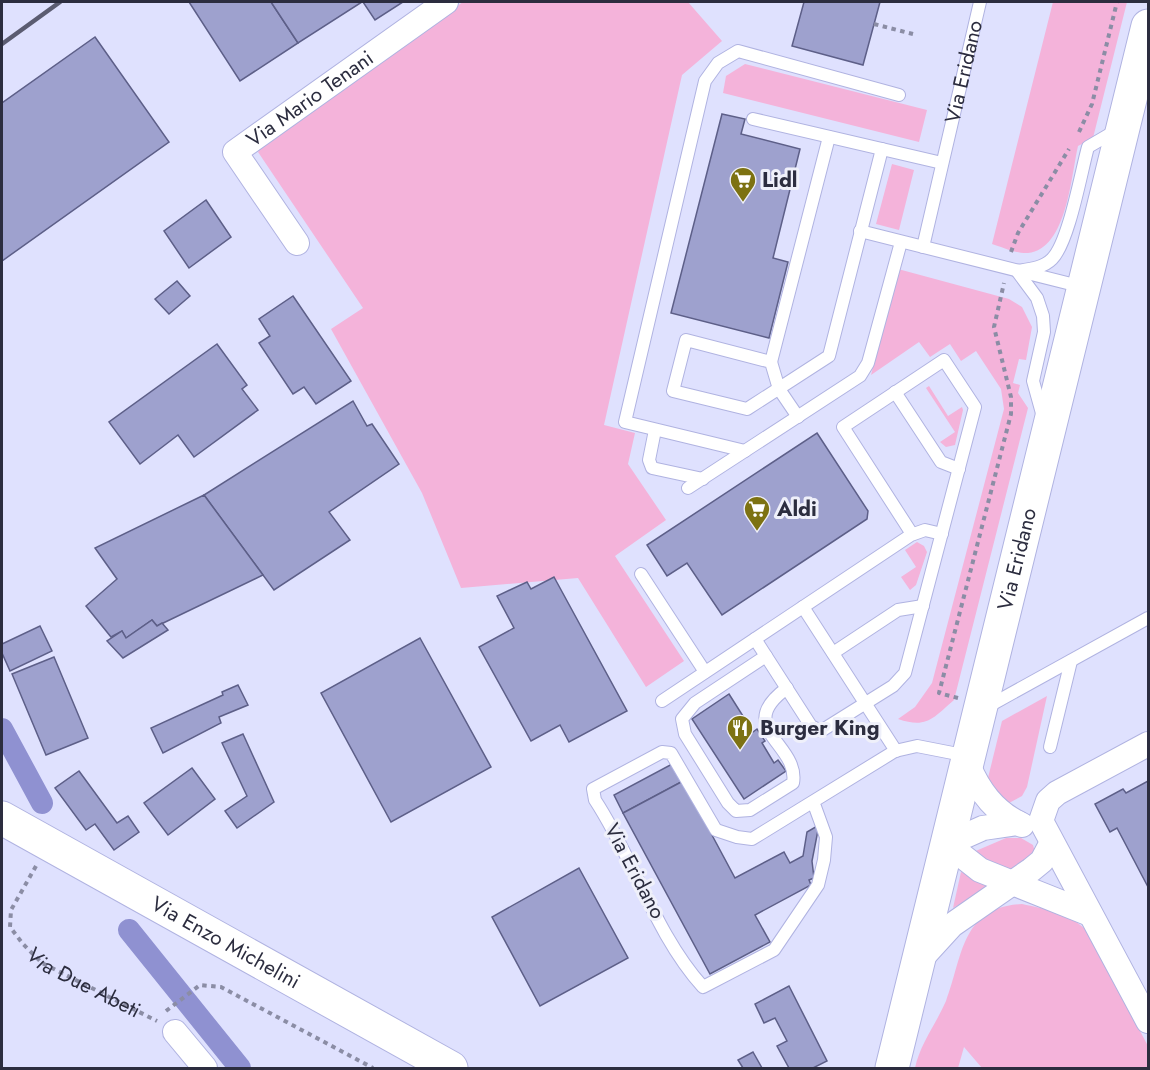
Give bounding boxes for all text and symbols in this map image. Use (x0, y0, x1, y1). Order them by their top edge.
street label: Via Eridano (937, 17, 990, 126)
street label: Via Mario Tenani (240, 43, 379, 154)
supermarket icon: Lidl (728, 165, 758, 203)
place label: Lidl (762, 165, 798, 195)
supermarket icon: Aldi (742, 494, 772, 532)
place label: Aldi (776, 494, 817, 524)
street label: Via Eridano (990, 505, 1044, 613)
restaurant icon: Burger King (725, 713, 755, 751)
place label: Burger King (760, 713, 879, 743)
street label: Via Eridano (597, 818, 673, 924)
street label: Via Enzo Michelini (146, 889, 306, 996)
street label: Via Due Abeti (20, 941, 146, 1025)

